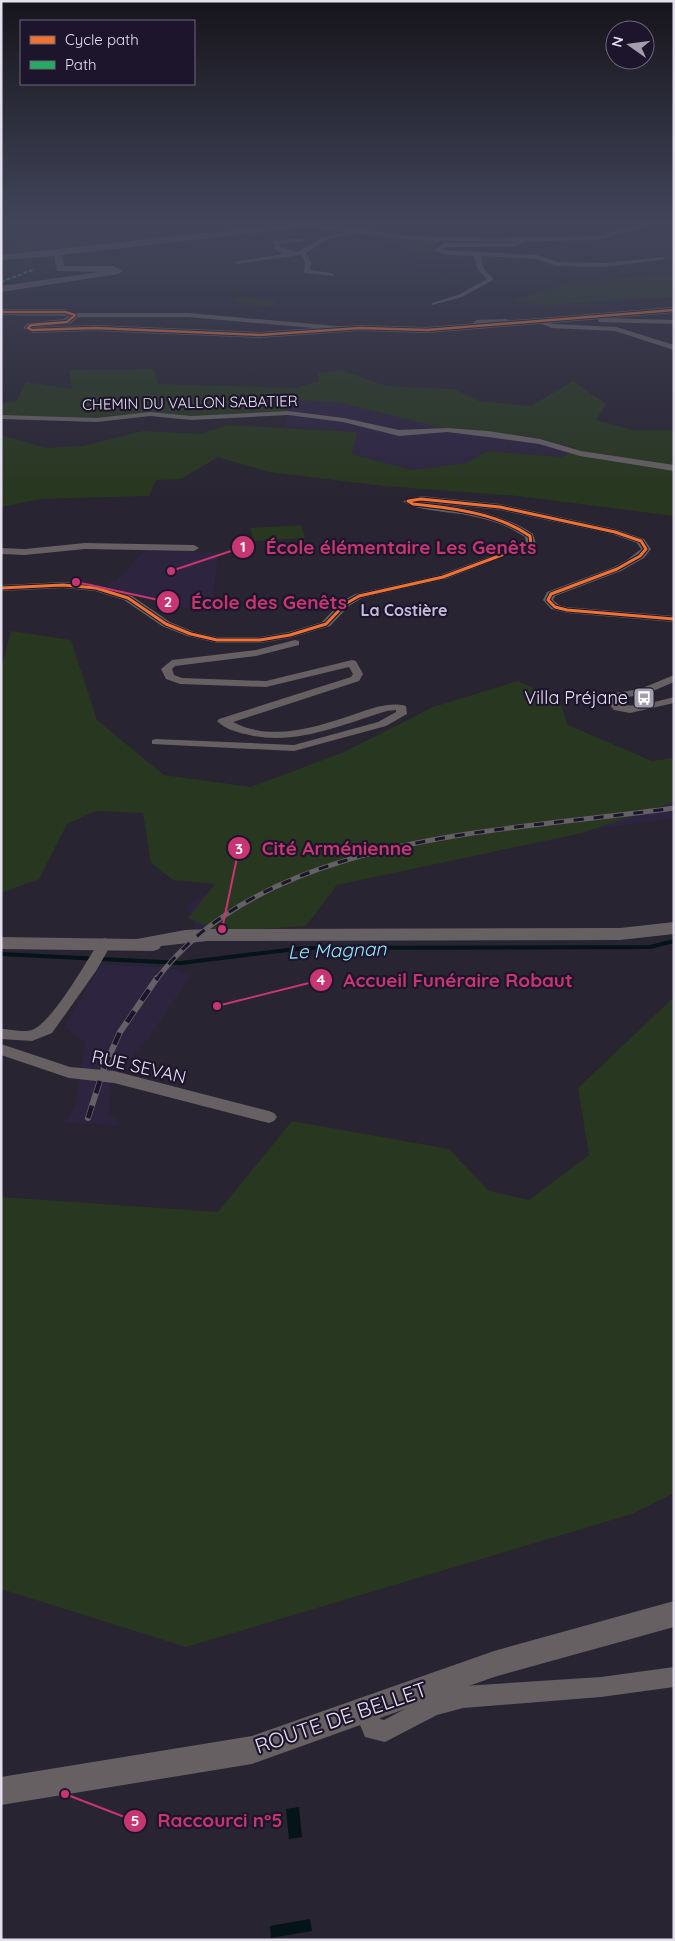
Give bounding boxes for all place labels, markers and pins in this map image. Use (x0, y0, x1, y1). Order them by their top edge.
callout: École élémentaire Les Genêts (230, 530, 546, 564)
callout: École des Genêts (156, 585, 356, 619)
place label: Villa Préjane (524, 686, 628, 709)
bus stop icon: Villa Préjane (632, 686, 656, 710)
callout: Cité Arménienne (226, 831, 422, 865)
callout: Accueil Funéraire Robaut (308, 963, 583, 997)
callout: Raccourci n°5 (122, 1804, 292, 1838)

